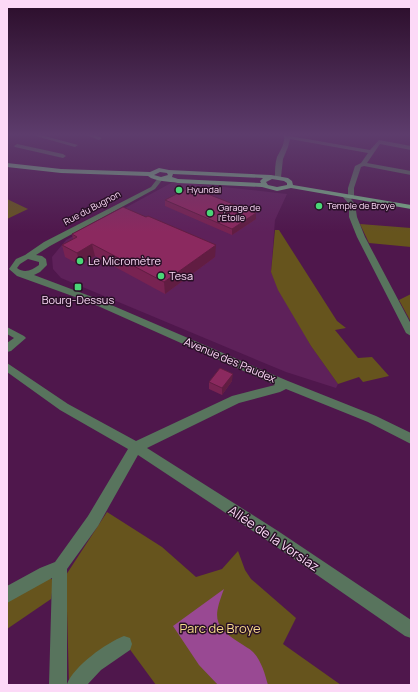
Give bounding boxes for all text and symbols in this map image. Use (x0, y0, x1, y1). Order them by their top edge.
place label: Hyundai (187, 183, 221, 196)
marker: Hyundai (174, 185, 184, 195)
street label: Rue du Bugnon (61, 187, 123, 228)
place label: Temple de Broye (327, 199, 395, 212)
place label: Garage de l'Étoile (218, 201, 260, 224)
marker: Temple de Broye (314, 201, 324, 211)
marker: Garage de l'Étoile (205, 208, 215, 218)
place label: Le Micromètre (88, 253, 162, 268)
marker: Le Micromètre (75, 256, 85, 266)
place label: Tesa (169, 268, 193, 283)
marker: Tesa (156, 271, 166, 281)
marker: Bourg-Dessus (73, 282, 83, 292)
place label: Bourg-Dessus (42, 292, 114, 307)
street label: Avenue des Paudex (182, 333, 279, 386)
street label: Allée de la Vorsiaz (225, 501, 323, 575)
park label: Parc de Broye (179, 619, 261, 637)

